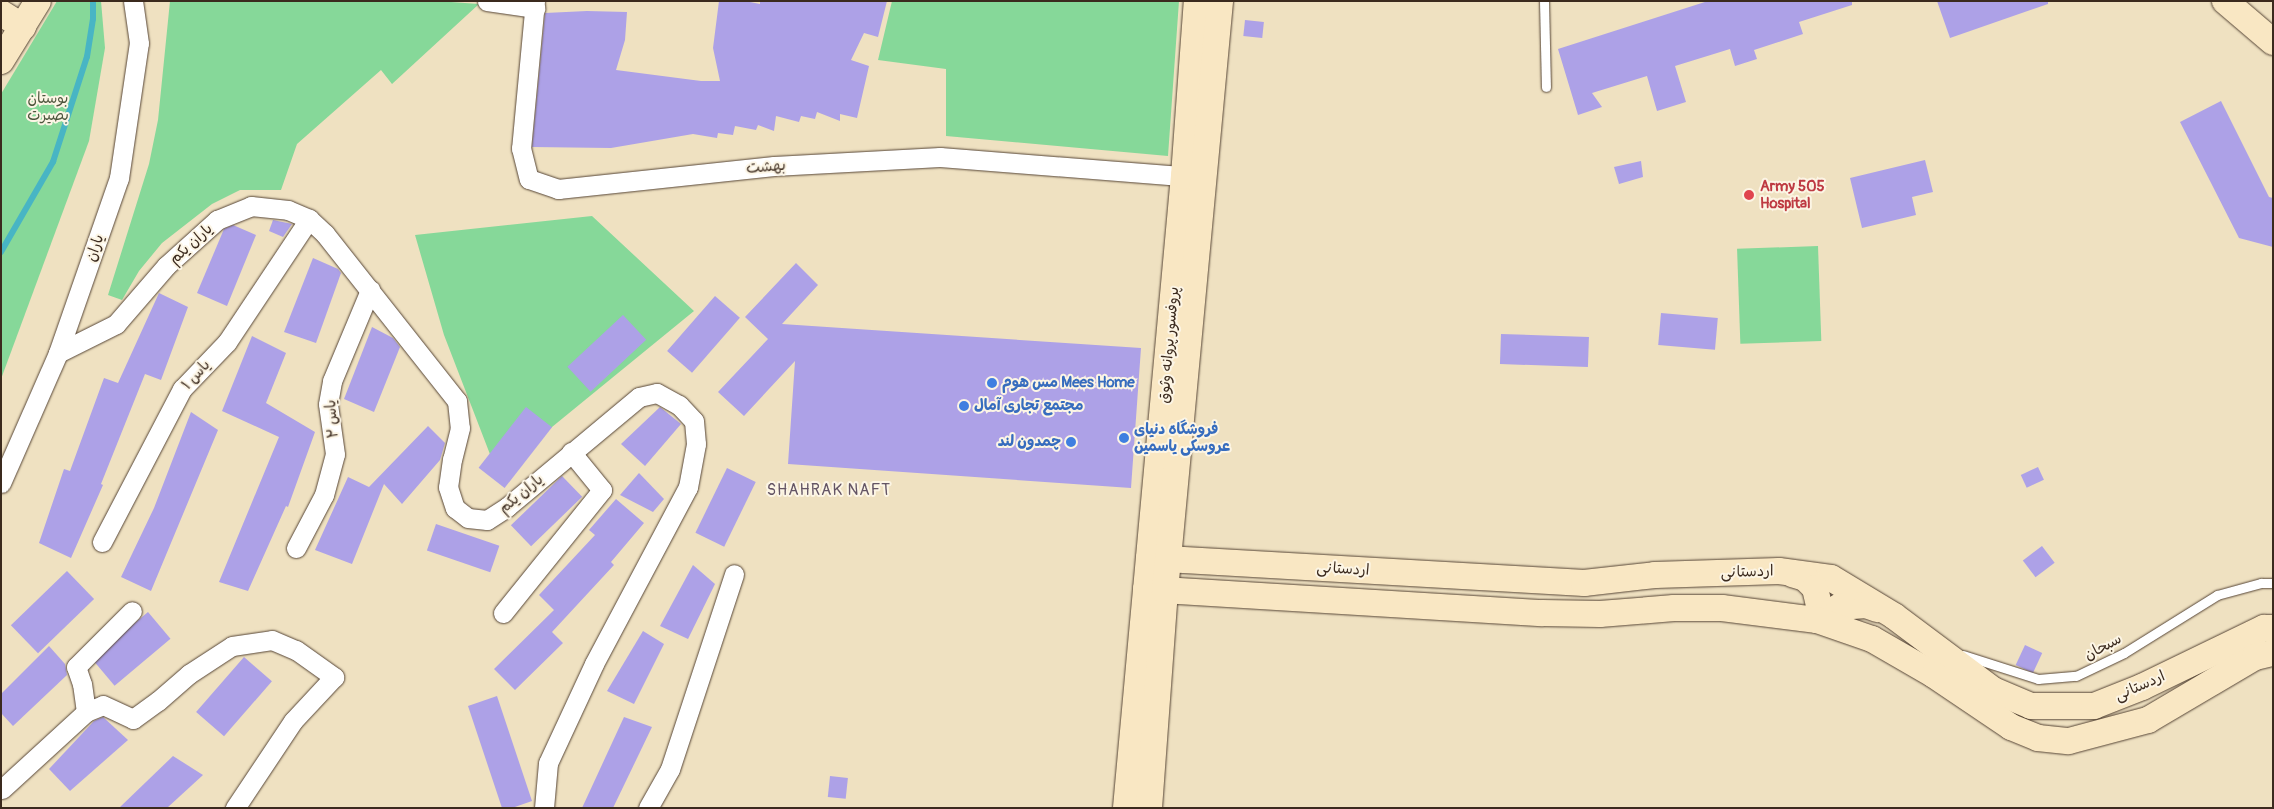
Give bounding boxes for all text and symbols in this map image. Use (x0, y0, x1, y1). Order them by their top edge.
park label: بوستان بصیرت (27, 89, 69, 124)
street label: بهشت (746, 156, 786, 178)
place label: Army 505 Hospital (1760, 177, 1825, 212)
marker: Army 505 Hospital (1742, 188, 1756, 202)
street label: یاران یکم (166, 220, 216, 268)
street label: یاران (82, 232, 108, 264)
street label: پروفسور پروانه وثوق (1155, 286, 1183, 404)
street label: یاس ۱ (178, 356, 214, 394)
place label: مس هوم Mees Home (1002, 374, 1135, 392)
marker: مس هوم Mees Home (986, 377, 998, 389)
place label: مجتمع تجاری آمال (974, 397, 1083, 415)
street label: یاس ۲ (322, 399, 342, 439)
marker: مجتمع تجاری آمال (958, 400, 970, 412)
place label: فروشگاه دنیای عروسکی یاسمین (1134, 420, 1230, 455)
marker: فروشگاه دنیای عروسکی یاسمین (1118, 432, 1130, 444)
place label: چمدون لند (998, 433, 1061, 451)
marker: چمدون لند (1065, 436, 1077, 448)
street label: یاران یکم (495, 471, 547, 517)
district label: SHAHRAK NAFT (765, 480, 893, 500)
street label: اردستانی (1316, 559, 1370, 579)
street label: اردستانی (1720, 562, 1774, 582)
street label: سبحان (2081, 630, 2125, 664)
street label: اردستانی (2112, 667, 2168, 705)

